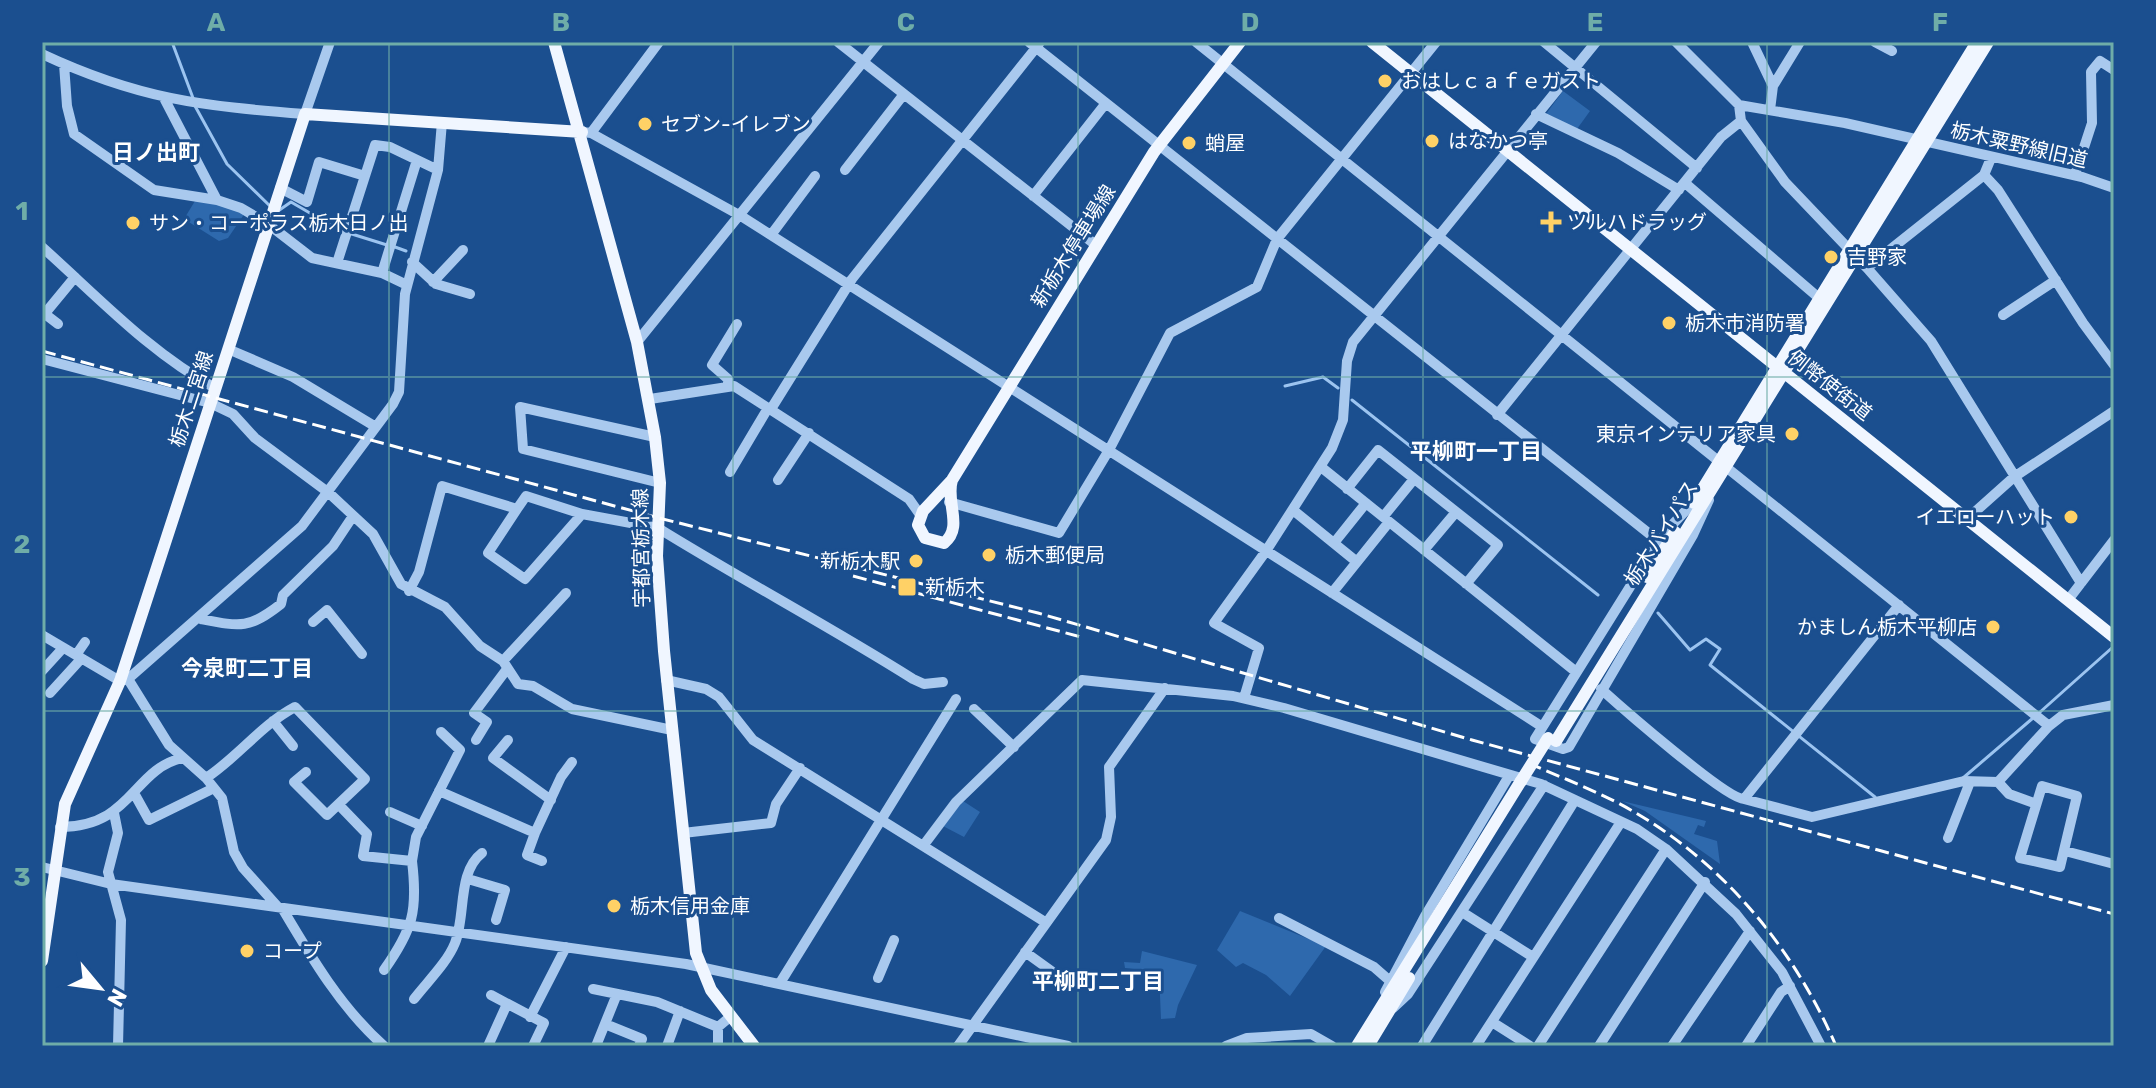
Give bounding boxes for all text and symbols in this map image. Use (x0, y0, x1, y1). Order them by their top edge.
text: A (207, 7, 226, 38)
text: B (552, 7, 570, 38)
text: C (897, 7, 915, 38)
text: D (1241, 7, 1259, 38)
text: E (1587, 7, 1603, 38)
text: F (1932, 7, 1948, 38)
place label: おはしｃａｆｅガスト (1401, 69, 1601, 93)
marker: おはしｃａｆｅガスト (1376, 72, 1394, 90)
place label: セブン-イレブン (661, 112, 811, 136)
marker: セブン-イレブン (636, 115, 654, 133)
street label: 栃木粟野線旧道 (1948, 118, 2090, 172)
place label: はなかつ亭 (1448, 129, 1548, 153)
place label: 蛸屋 (1205, 131, 1245, 155)
marker: はなかつ亭 (1423, 132, 1441, 150)
marker: 蛸屋 (1180, 134, 1198, 152)
district label: 日ノ出町 (112, 139, 200, 166)
street label: 新栃木停車場線 (1026, 180, 1120, 312)
text: 1 (16, 196, 28, 227)
place label: ツルハドラッグ (1567, 210, 1707, 234)
place label: サン・コーポラス栃木日ノ出 (149, 211, 409, 235)
marker: ツルハドラッグ (1542, 213, 1560, 231)
marker: サン・コーポラス栃木日ノ出 (124, 214, 142, 232)
place label: 吉野家 (1847, 245, 1907, 269)
marker: 吉野家 (1822, 248, 1840, 266)
place label: 栃木市消防署 (1685, 311, 1805, 335)
marker: 栃木市消防署 (1660, 314, 1678, 332)
street label: 例幣使街道 (1783, 345, 1877, 425)
street label: 栃木二宮線 (164, 348, 218, 450)
place label: 東京インテリア家具 (1596, 422, 1776, 446)
marker: 東京インテリア家具 (1783, 425, 1801, 443)
district label: 平柳町一丁目 (1410, 438, 1542, 465)
street label: 栃木バイパス (1619, 476, 1703, 590)
street label: 宇都宮栃木線 (628, 488, 654, 608)
place label: イエローハット (1916, 505, 2055, 529)
marker: イエローハット (2062, 508, 2080, 526)
text: 2 (14, 529, 30, 560)
place label: 栃木郵便局 (1005, 543, 1105, 567)
marker: 栃木郵便局 (980, 546, 998, 564)
place label: 新栃木駅 (820, 549, 900, 573)
marker: 新栃木駅 (907, 552, 925, 570)
place label: 新栃木 (925, 575, 985, 599)
marker: 新栃木 (896, 576, 918, 598)
place label: かましん栃木平柳店 (1797, 615, 1977, 639)
marker: かましん栃木平柳店 (1984, 618, 2002, 636)
district label: 今泉町二丁目 (181, 655, 313, 682)
text: 3 (13, 862, 31, 893)
place label: 栃木信用金庫 (630, 894, 750, 918)
marker: 栃木信用金庫 (605, 897, 623, 915)
place label: コープ (263, 939, 322, 963)
marker: コープ (238, 942, 256, 960)
north arrow (60, 948, 140, 1028)
district label: 平柳町二丁目 (1032, 968, 1164, 995)
text: N (101, 984, 133, 1011)

